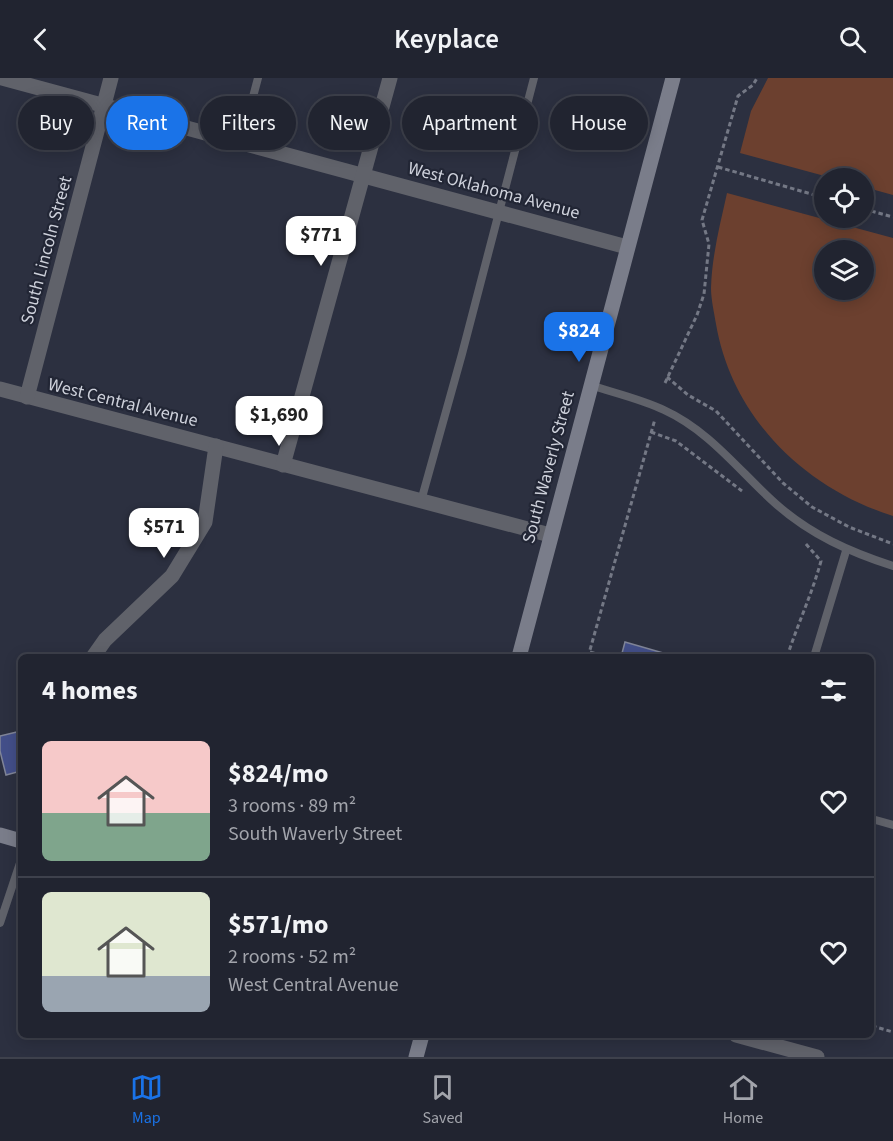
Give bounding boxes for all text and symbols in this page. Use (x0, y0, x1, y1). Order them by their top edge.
text: Keyplace (394, 20, 499, 59)
icon: back (24, 23, 57, 56)
icon: search (836, 23, 869, 56)
chip: Buy (18, 96, 94, 150)
chip: Rent (106, 96, 188, 150)
chip: Filters (200, 96, 296, 150)
chip: New (308, 96, 390, 150)
chip: Apartment (402, 96, 538, 150)
chip: House (550, 96, 648, 150)
street label: West Oklahoma Avenue (405, 155, 583, 225)
map controls (814, 168, 874, 300)
button: locate (814, 168, 874, 228)
street label: South Lincoln Street (15, 173, 78, 327)
pin: $771 (285, 216, 357, 267)
text: $771 (300, 221, 342, 249)
button: layers (814, 240, 874, 300)
pin: $824 (543, 312, 615, 363)
text: $824 (558, 317, 600, 345)
street label: West Central Avenue (45, 372, 201, 433)
street label: South Waverly Street (516, 388, 581, 546)
pin: $1,690 (230, 396, 328, 447)
text: $1,690 (250, 401, 308, 429)
pin: $571 (128, 508, 200, 559)
text: $571 (143, 513, 185, 541)
text: 4 homes (42, 672, 137, 709)
icon: filters (817, 674, 850, 707)
text: $824/mo (228, 755, 328, 792)
icon: home (90, 765, 162, 837)
icon: heart (817, 785, 850, 818)
text: 3 rooms · 89 m² (228, 792, 356, 820)
text: South Waverly Street (228, 820, 402, 848)
text: $571/mo (228, 906, 328, 943)
icon: home (90, 916, 162, 988)
icon: heart (817, 936, 850, 969)
text: 2 rooms · 52 m² (228, 943, 356, 971)
text: West Central Avenue (228, 971, 399, 999)
tab: Map (130, 1071, 163, 1129)
tab: Saved (422, 1071, 463, 1129)
tab: Home (723, 1071, 763, 1129)

